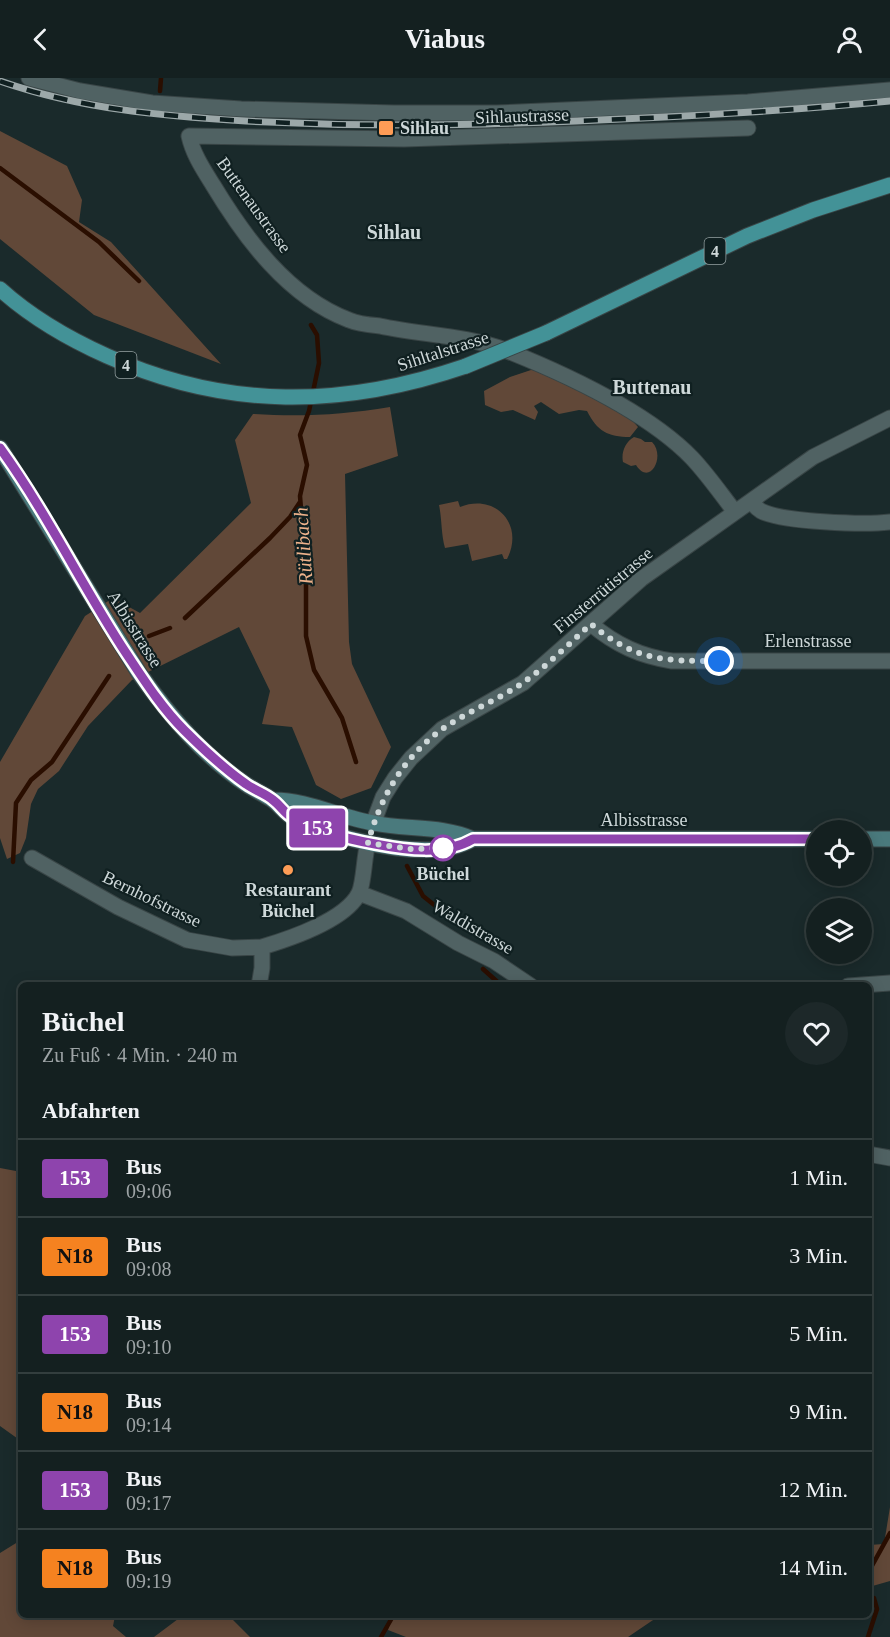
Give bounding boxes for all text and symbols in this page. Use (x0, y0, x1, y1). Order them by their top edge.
icon: back (24, 23, 57, 56)
icon: person (833, 23, 866, 56)
text: Viabus (405, 24, 485, 54)
street label: Sihlaustrasse (475, 104, 569, 128)
place label: Sihlau (400, 118, 449, 138)
marker: Sihlau (377, 119, 395, 137)
street label: Buttenaustrasse (213, 153, 295, 257)
district label: Sihlau (367, 221, 421, 243)
road number: 4 (704, 238, 726, 264)
street label: Sihltalstrasse (395, 327, 491, 375)
road number: 4 (116, 352, 136, 378)
district label: Buttenau (613, 376, 691, 398)
water label: Rütlibach (289, 506, 317, 587)
street label: Finsterrütistrasse (549, 543, 657, 637)
street label: Albisstrasse (103, 587, 167, 671)
street label: Erlenstrasse (765, 631, 851, 651)
your location (704, 646, 734, 676)
line badge: 153 (282, 808, 352, 848)
street label: Albisstrasse (601, 810, 688, 830)
text: 153 (301, 816, 333, 840)
map controls (806, 820, 872, 964)
button: locate (806, 820, 872, 886)
marker: Büchel (430, 835, 456, 861)
marker: Restaurant Büchel (281, 863, 295, 877)
place label: Büchel (416, 864, 470, 884)
street label: Bernhofstrasse (100, 867, 204, 931)
place label: Restaurant Büchel (245, 880, 331, 921)
street label: Waldistrasse (429, 896, 517, 958)
button: layers (806, 898, 872, 964)
button: heart (785, 1002, 848, 1065)
text: Büchel (42, 1006, 124, 1037)
text: Zu Fuß · 4 Min. · 240 m (42, 1044, 238, 1066)
text: Abfahrten (42, 1098, 140, 1123)
text: Bus (126, 1154, 161, 1179)
text: 1 Min. (789, 1165, 848, 1190)
text: 153 (59, 1166, 91, 1190)
text: 09:06 (126, 1180, 172, 1202)
text: Bus (126, 1232, 161, 1257)
text: 3 Min. (789, 1243, 848, 1268)
text: N18 (57, 1244, 93, 1268)
text: 09:08 (126, 1258, 172, 1280)
text: Bus (126, 1310, 161, 1335)
text: 5 Min. (789, 1321, 848, 1346)
text: 153 (59, 1322, 91, 1346)
text: 09:10 (126, 1336, 172, 1358)
text: Bus (126, 1388, 161, 1413)
text: 9 Min. (789, 1399, 848, 1424)
text: N18 (57, 1400, 93, 1424)
text: 09:14 (126, 1414, 172, 1436)
text: Bus (126, 1466, 161, 1491)
text: 12 Min. (778, 1477, 848, 1502)
text: 153 (59, 1478, 91, 1502)
text: 09:17 (126, 1492, 172, 1514)
text: Bus (126, 1544, 161, 1569)
text: 14 Min. (778, 1555, 848, 1580)
text: N18 (57, 1556, 93, 1580)
text: 09:19 (126, 1570, 172, 1592)

